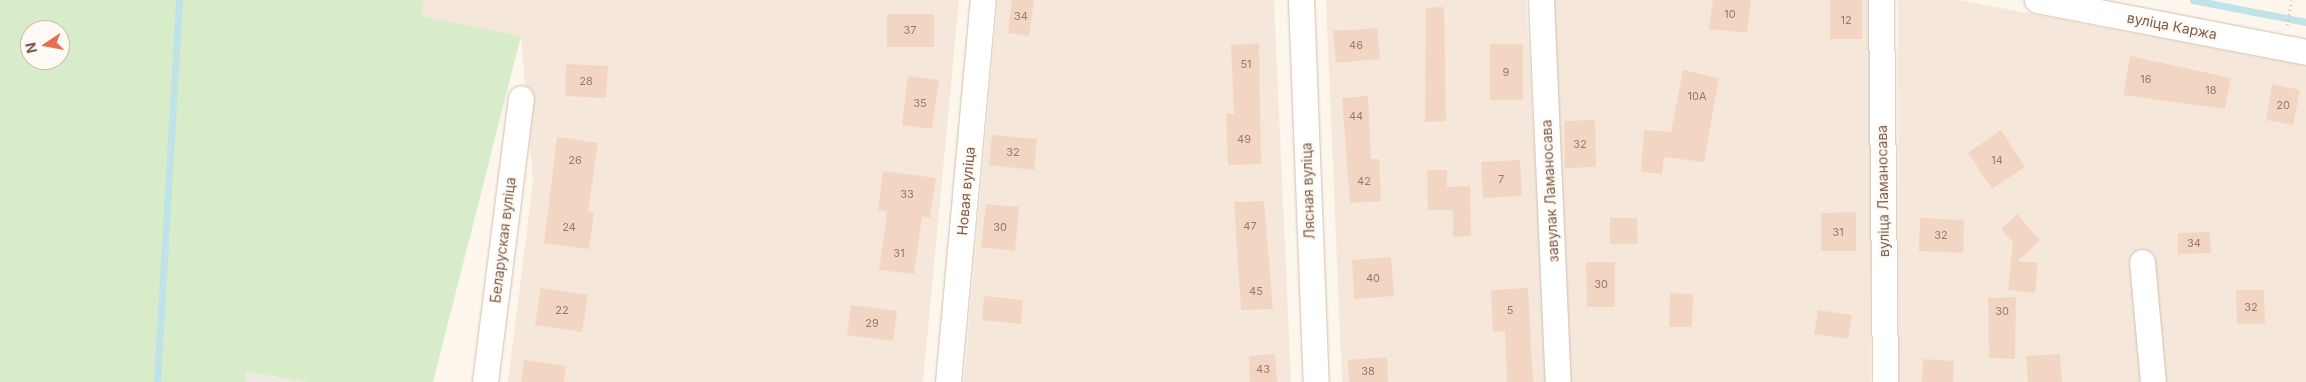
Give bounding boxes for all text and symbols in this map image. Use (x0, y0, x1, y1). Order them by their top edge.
house number: 10 (1724, 7, 1736, 21)
house number: 34 (1014, 9, 1028, 23)
street label: вуліца Каржа (2126, 9, 2218, 43)
house number: 12 (1840, 13, 1852, 27)
north arrow (20, 20, 70, 70)
house number: 37 (903, 23, 917, 37)
house number: 46 (1349, 38, 1363, 52)
text: N (21, 41, 40, 55)
house number: 51 (1240, 57, 1252, 71)
house number: 9 (1503, 65, 1509, 79)
house number: 16 (2140, 72, 2152, 86)
house number: 28 (579, 74, 593, 88)
house number: 18 (2205, 83, 2217, 97)
house number: 10А (1687, 89, 1707, 103)
house number: 35 (913, 96, 927, 110)
house number: 20 (2276, 98, 2290, 112)
house number: 44 (1349, 109, 1363, 123)
street label: завулак Ламаносава (1538, 119, 1562, 263)
street label: вуліца Ламаносава (1873, 125, 1893, 257)
house number: 49 (1237, 132, 1251, 146)
house number: 32 (1573, 137, 1587, 151)
street label: Лясная вуліца (1298, 142, 1318, 240)
house number: 32 (1006, 145, 1020, 159)
street label: Новая вуліца (954, 146, 978, 236)
house number: 26 (568, 153, 582, 167)
house number: 14 (1991, 153, 2003, 167)
house number: 7 (1498, 172, 1504, 186)
house number: 42 (1357, 174, 1371, 188)
street label: Беларуская вуліца (487, 176, 519, 304)
house number: 33 (900, 187, 914, 201)
house number: 47 (1243, 219, 1257, 233)
house number: 24 (562, 220, 576, 234)
house number: 30 (993, 220, 1007, 234)
house number: 31 (1832, 225, 1844, 239)
house number: 32 (1934, 228, 1948, 242)
house number: 34 (2187, 236, 2201, 250)
house number: 31 (893, 246, 905, 260)
house number: 40 (1366, 271, 1380, 285)
house number: 30 (1594, 277, 1608, 291)
house number: 45 (1249, 284, 1263, 298)
house number: 32 (2244, 300, 2258, 314)
house number: 22 (555, 303, 569, 317)
house number: 5 (1507, 303, 1513, 317)
house number: 30 (1995, 304, 2009, 318)
house number: 29 (865, 316, 879, 330)
house number: 43 (1256, 362, 1270, 376)
house number: 38 (1361, 364, 1375, 378)

